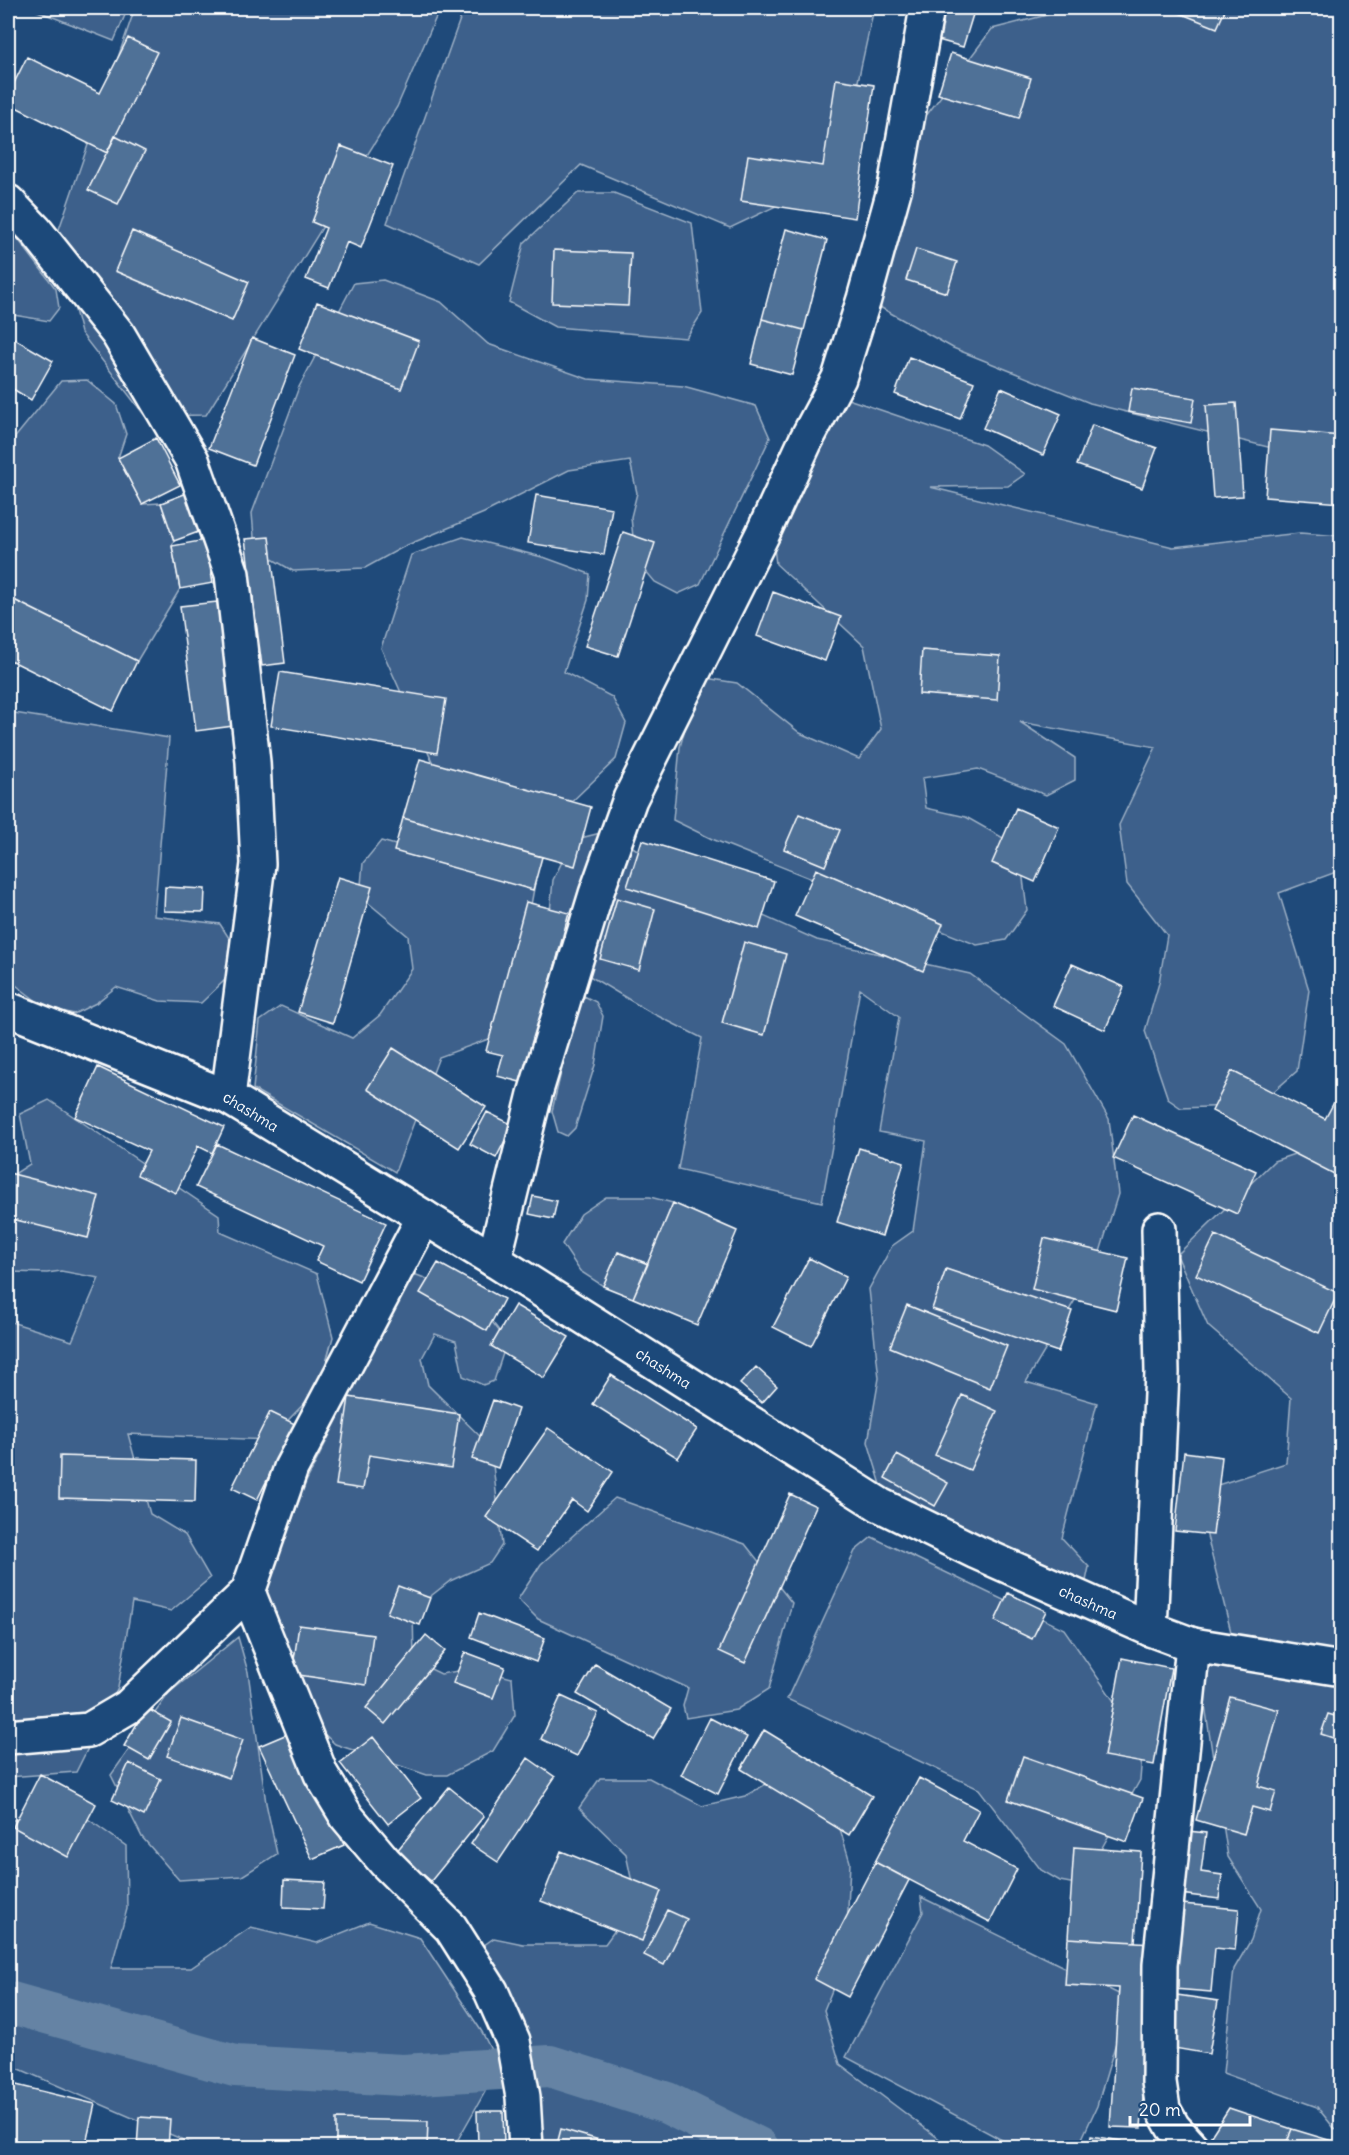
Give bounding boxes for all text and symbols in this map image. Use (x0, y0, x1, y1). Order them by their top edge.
street label: сhashma (221, 1087, 283, 1136)
street label: сhashma (633, 1343, 695, 1393)
street label: сhashma (1056, 1581, 1121, 1623)
scale bar (1130, 2089, 1250, 2127)
text: 20 m (1139, 2098, 1181, 2121)

